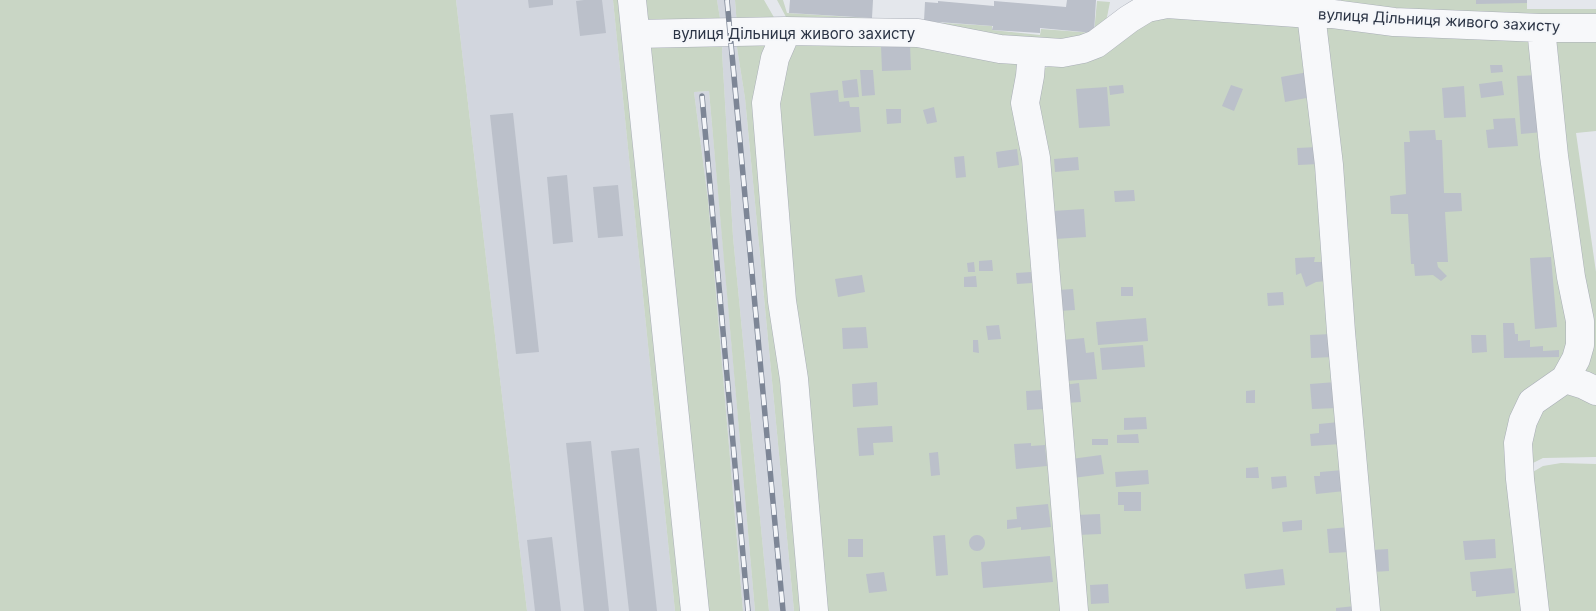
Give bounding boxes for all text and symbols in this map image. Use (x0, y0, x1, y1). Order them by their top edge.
street label: вулиця Дільниця живого захисту (1317, 6, 1561, 36)
street label: вулиця Дільниця живого захисту (673, 25, 915, 43)

